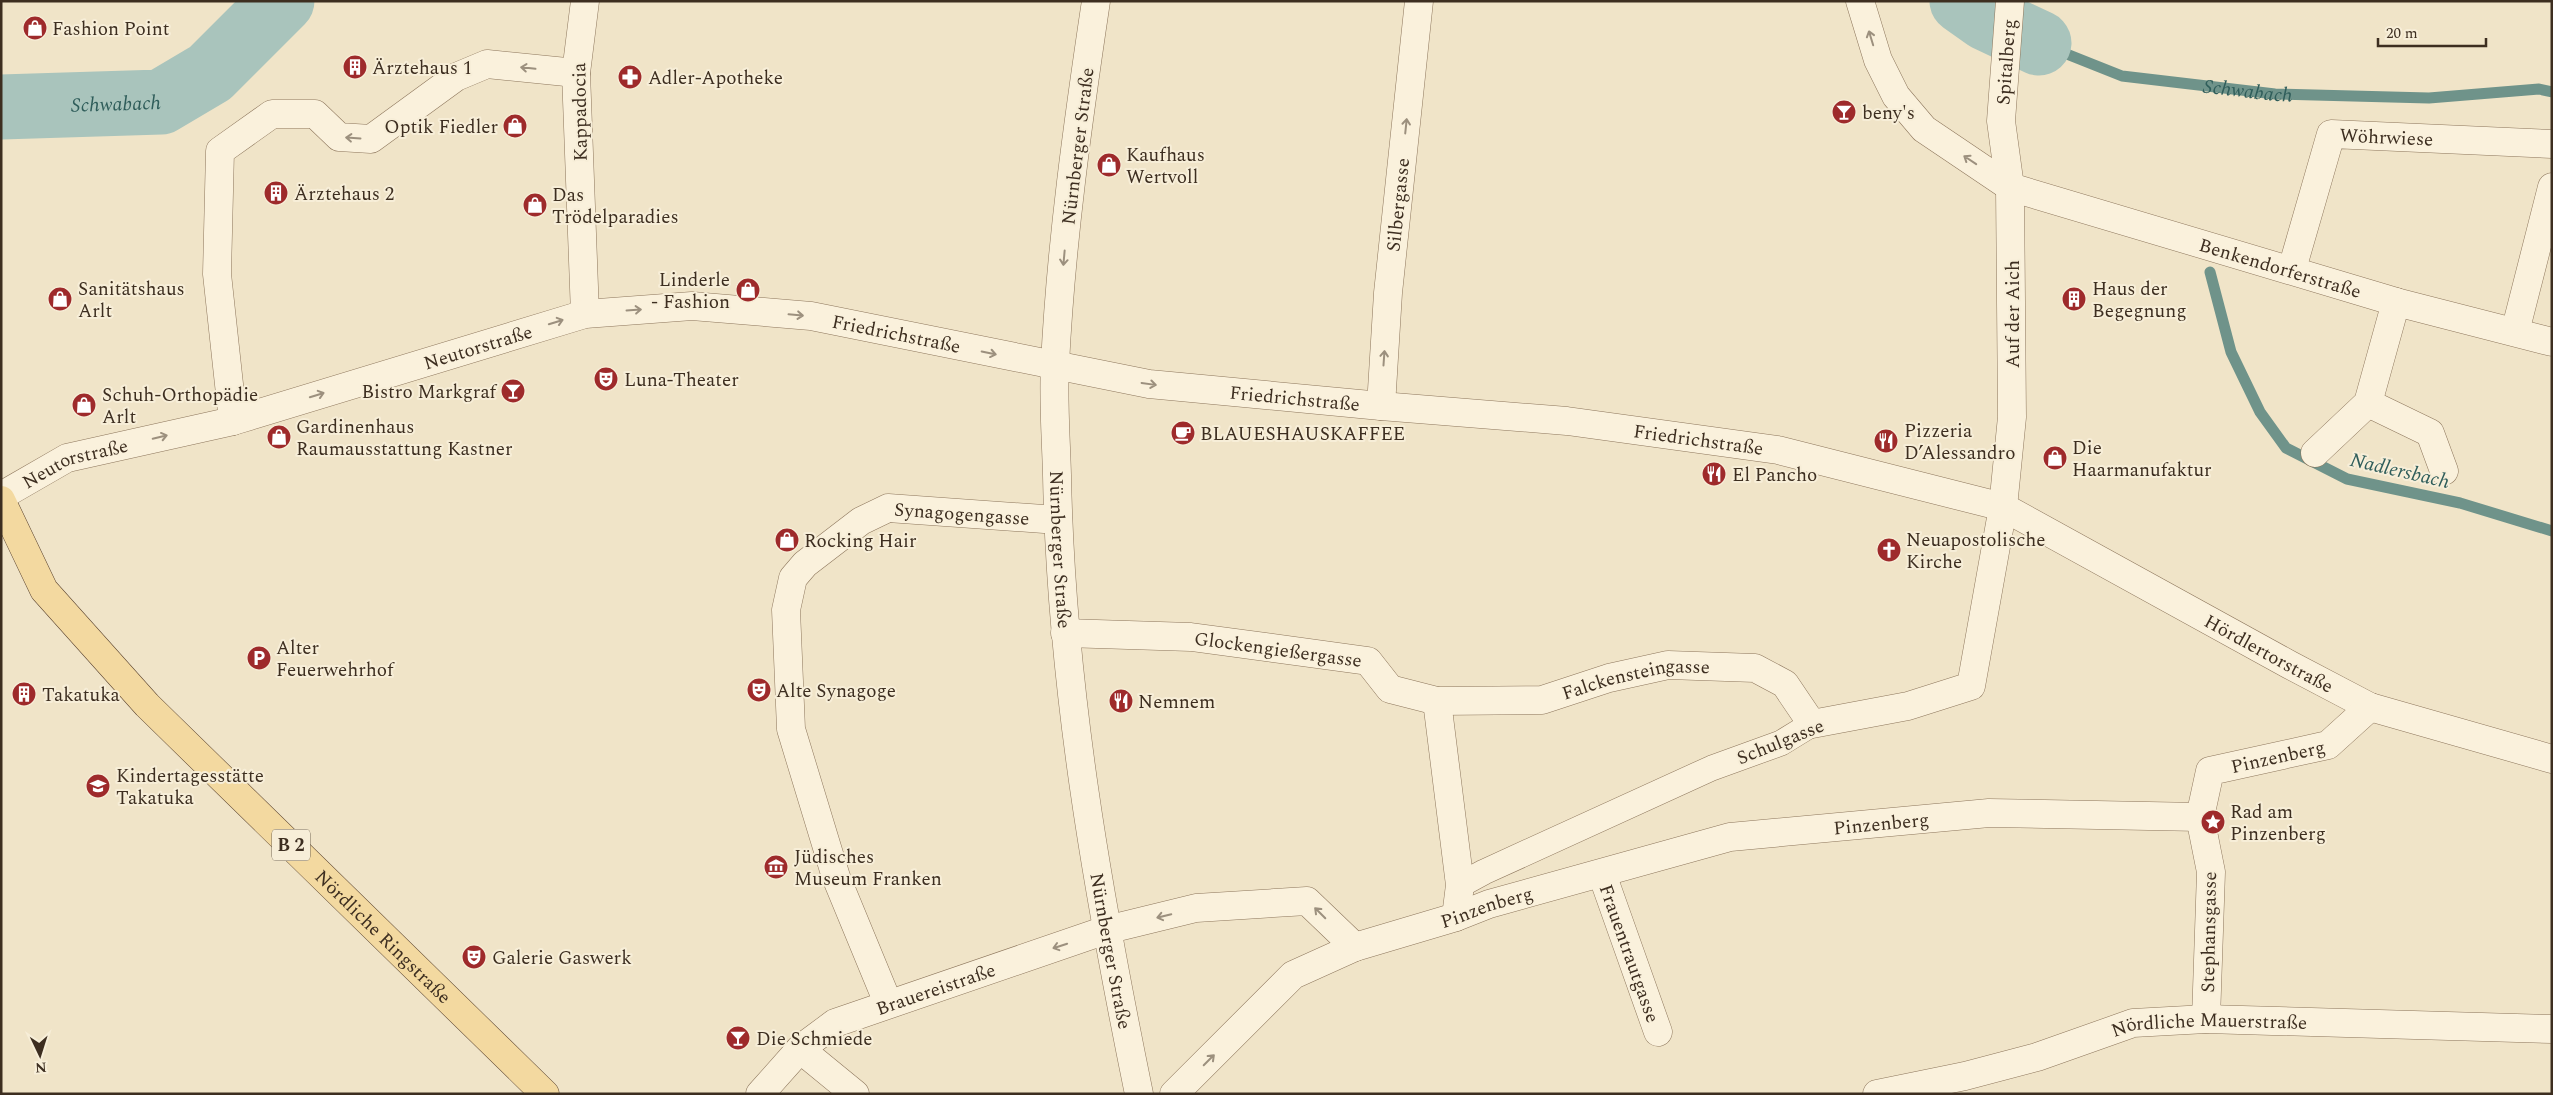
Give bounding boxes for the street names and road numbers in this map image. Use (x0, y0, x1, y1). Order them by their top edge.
street label: Spitalberg (1989, 18, 2025, 106)
street label: Kappadocia (565, 62, 596, 162)
street label: Nürnberger Straße (1054, 66, 1103, 227)
street label: Wöhrwiese (2339, 121, 2434, 155)
street label: Silbergasse (1379, 157, 1418, 253)
street label: Benkendorferstraße (2195, 231, 2365, 307)
street label: Auf der Aich (1999, 260, 2028, 368)
street label: Friedrichstraße (829, 308, 963, 362)
street label: Neutorstraße (420, 318, 536, 378)
street label: Friedrichstraße (1228, 379, 1361, 420)
street label: Friedrichstraße (1632, 417, 1765, 464)
street label: Neutorstraße (17, 432, 131, 497)
street label: Nürnberger Straße (1041, 470, 1078, 630)
street label: Synagogengasse (893, 495, 1030, 534)
street label: Hördlertorstraße (2198, 607, 2338, 701)
street label: Glockengießergasse (1192, 625, 1364, 676)
street label: Falckensteingasse (1558, 652, 1710, 709)
street label: Schulgasse (1733, 712, 1829, 773)
street label: Pinzenberg (2228, 733, 2328, 782)
street label: Pinzenberg (1832, 806, 1930, 843)
road number: B 2 (272, 830, 310, 860)
street label: Nördliche Ringstraße (307, 863, 458, 1011)
street label: Nürnberger Straße (1081, 871, 1139, 1032)
street label: Stephansgasse (2194, 871, 2225, 993)
street label: Pinzenberg (1437, 879, 1536, 937)
street label: Frauentrautgasse (1591, 880, 1667, 1027)
street label: Brauereistraße (872, 956, 1000, 1024)
street label: Nördliche Mauerstraße (2107, 1006, 2308, 1046)

